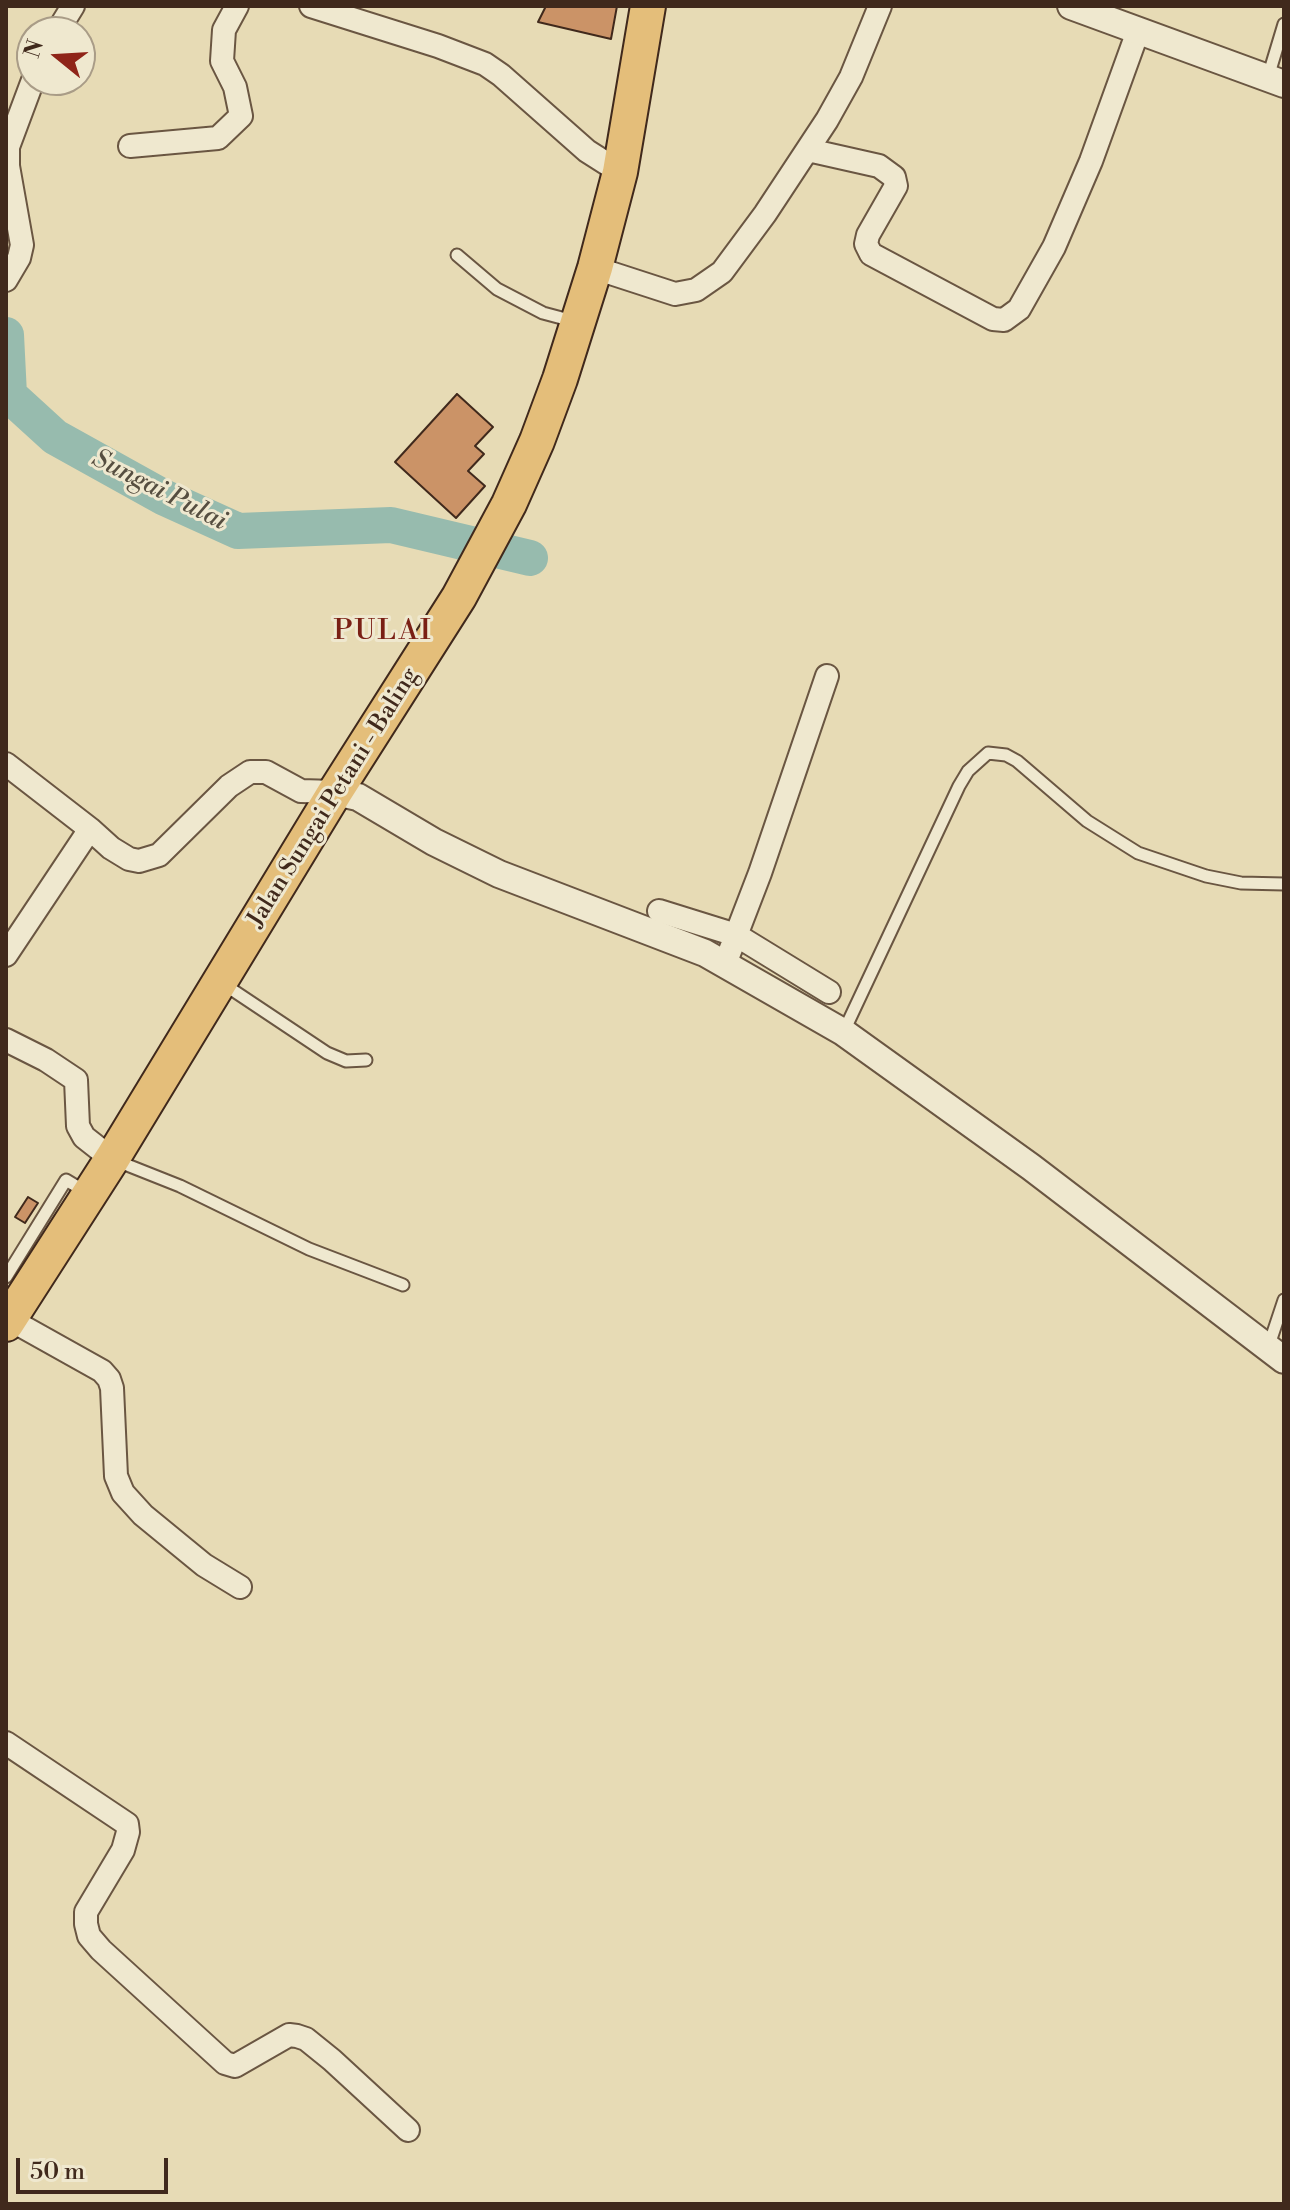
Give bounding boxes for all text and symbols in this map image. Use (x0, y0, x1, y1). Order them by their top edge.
north arrow (16, 16, 96, 96)
text: N (19, 37, 50, 61)
water label: Sungai Pulai (86, 444, 232, 538)
district label: PULAI (333, 615, 433, 649)
street label: Jalan Sungai Petani - Baling (242, 663, 426, 933)
scale bar (20, 2142, 172, 2192)
text: 50 m (30, 2157, 85, 2187)

